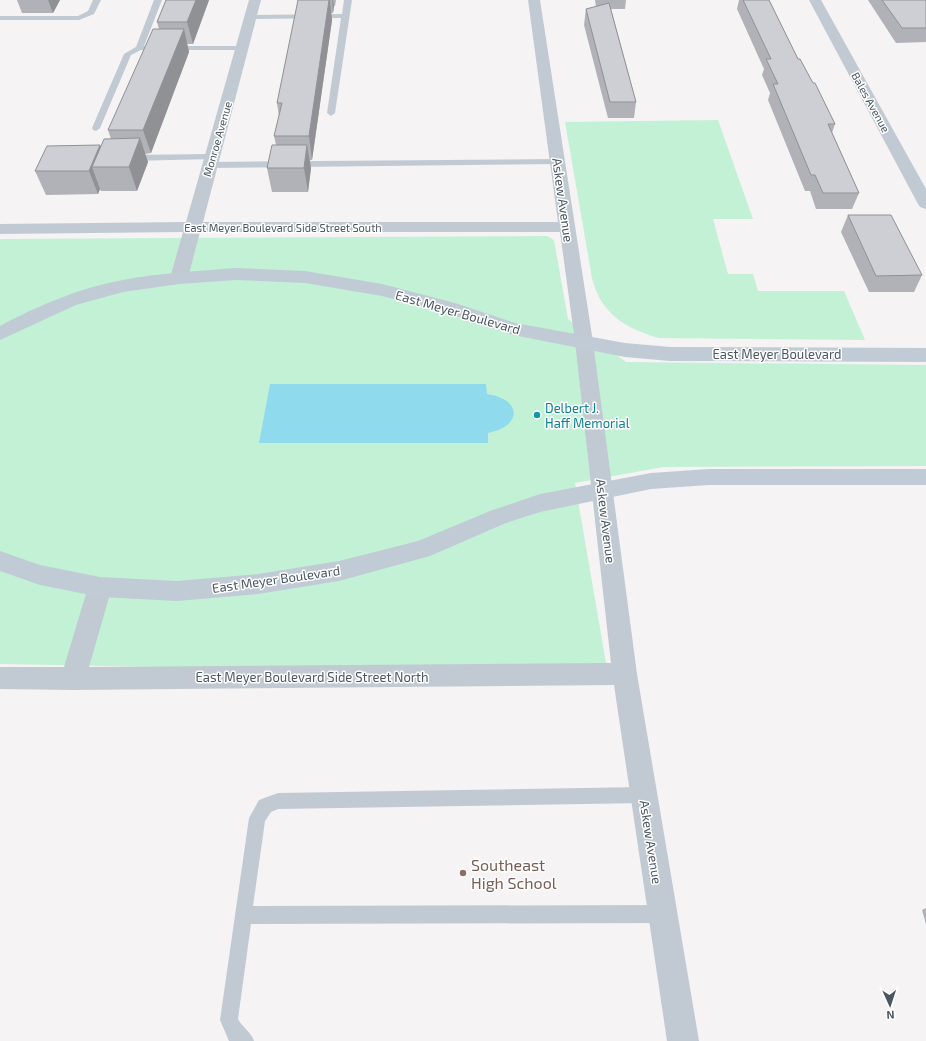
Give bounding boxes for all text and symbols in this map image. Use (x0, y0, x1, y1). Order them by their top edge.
street label: Bales Avenue (849, 70, 893, 134)
street label: Monroe Avenue (200, 100, 234, 178)
street label: Askew Avenue (549, 157, 577, 243)
street label: East Meyer Boulevard Side Street South (184, 221, 382, 234)
street label: East Meyer Boulevard (394, 287, 522, 337)
street label: East Meyer Boulevard (713, 346, 842, 362)
place label: Delbert J. Haff Memorial (545, 400, 630, 431)
marker: Delbert J. Haff Memorial (532, 410, 542, 420)
street label: Askew Avenue (593, 478, 619, 564)
street label: East Meyer Boulevard (211, 562, 341, 596)
street label: East Meyer Boulevard Side Street North (195, 669, 429, 685)
street label: Askew Avenue (636, 799, 666, 885)
place label: Southeast High School (471, 855, 557, 892)
marker: Southeast High School (458, 868, 468, 878)
north arrow (870, 985, 910, 1025)
text: N (886, 1009, 895, 1022)

